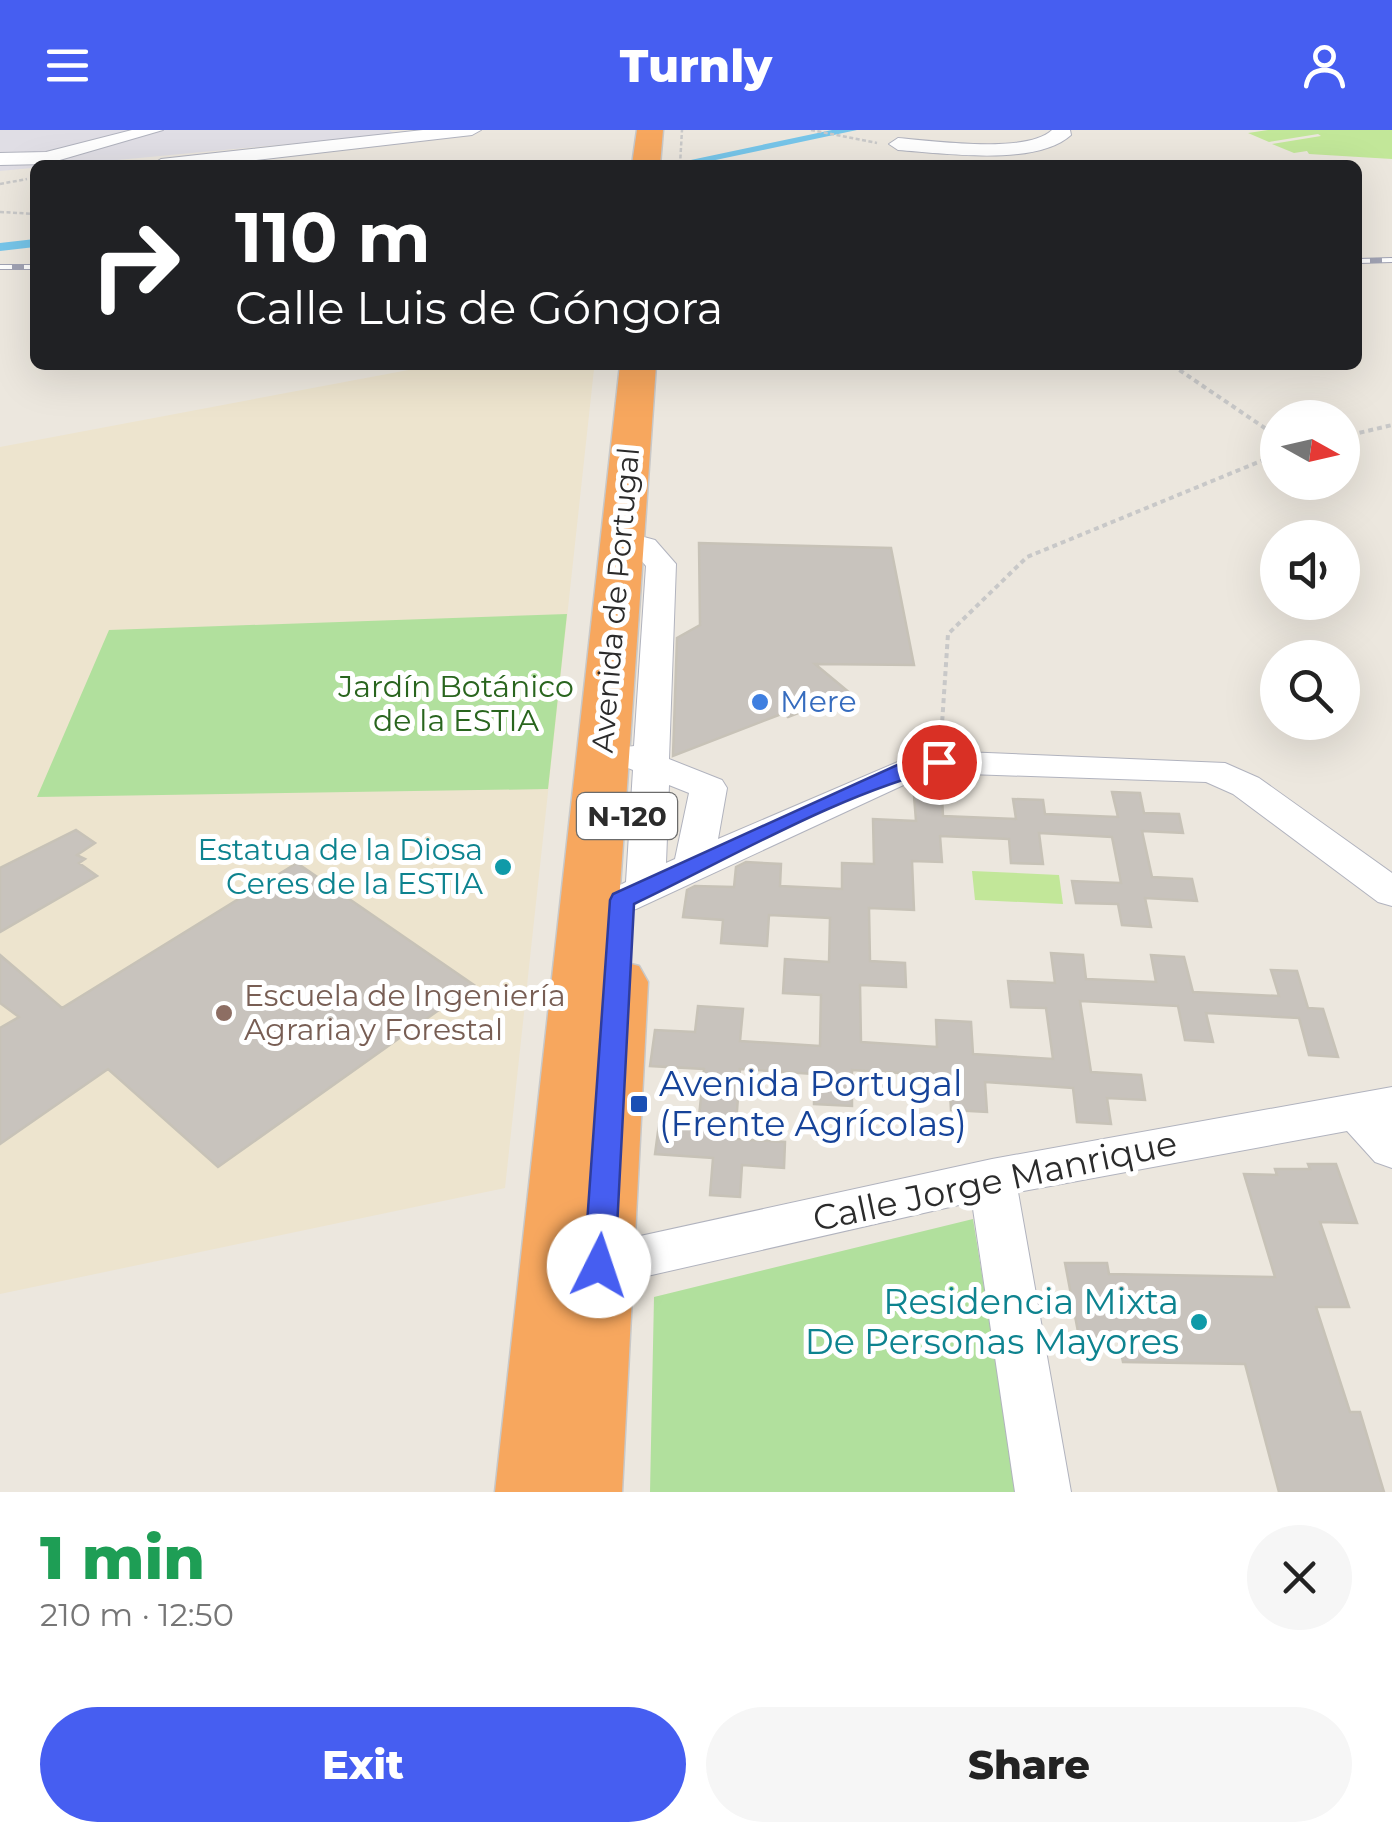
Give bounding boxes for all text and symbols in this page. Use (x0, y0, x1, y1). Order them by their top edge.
icon: menu (40, 38, 95, 93)
text: Turnly (620, 38, 772, 93)
icon: person (1297, 38, 1352, 93)
text: 110 m (235, 194, 431, 280)
icon: right (70, 200, 200, 330)
text: Calle Luis de Góngora (235, 280, 723, 335)
north arrow (1260, 400, 1360, 500)
map controls (1260, 400, 1360, 740)
street label: Avenida de Portugal (584, 446, 647, 754)
button: sound (1260, 520, 1360, 620)
button: search (1260, 640, 1360, 740)
park label: Jardín Botánico de la ESTIA (337, 668, 574, 739)
place label: Mere (780, 683, 857, 720)
marker: Mere (749, 691, 771, 713)
pin (897, 720, 982, 805)
icon: arrive (912, 735, 967, 790)
road number: N-120 (577, 793, 677, 839)
place label: Estatua de la Diosa Ceres de la ESTIA (197, 831, 483, 902)
marker: Estatua de la Diosa Ceres de la ESTIA (492, 856, 514, 878)
place label: Escuela de Ingeniería Agraria y Forestal (244, 977, 566, 1048)
marker: Escuela de Ingeniería Agraria y Forestal (213, 1002, 235, 1024)
place label: Avenida Portugal (Frente Agrícolas) (659, 1062, 967, 1145)
marker: Avenida Portugal (Frente Agrícolas) (628, 1093, 650, 1115)
street label: Calle Jorge Manrique (809, 1121, 1181, 1240)
position arrow (547, 1214, 651, 1318)
place label: Residencia Mixta De Personas Mayores (805, 1280, 1179, 1363)
marker: Residencia Mixta De Personas Mayores (1188, 1311, 1210, 1333)
text: 1 min (40, 1521, 205, 1594)
button: close (1247, 1525, 1352, 1630)
text: 210 m · 12:50 (40, 1595, 234, 1634)
button: Exit (40, 1707, 686, 1822)
button: Share (706, 1707, 1352, 1822)

